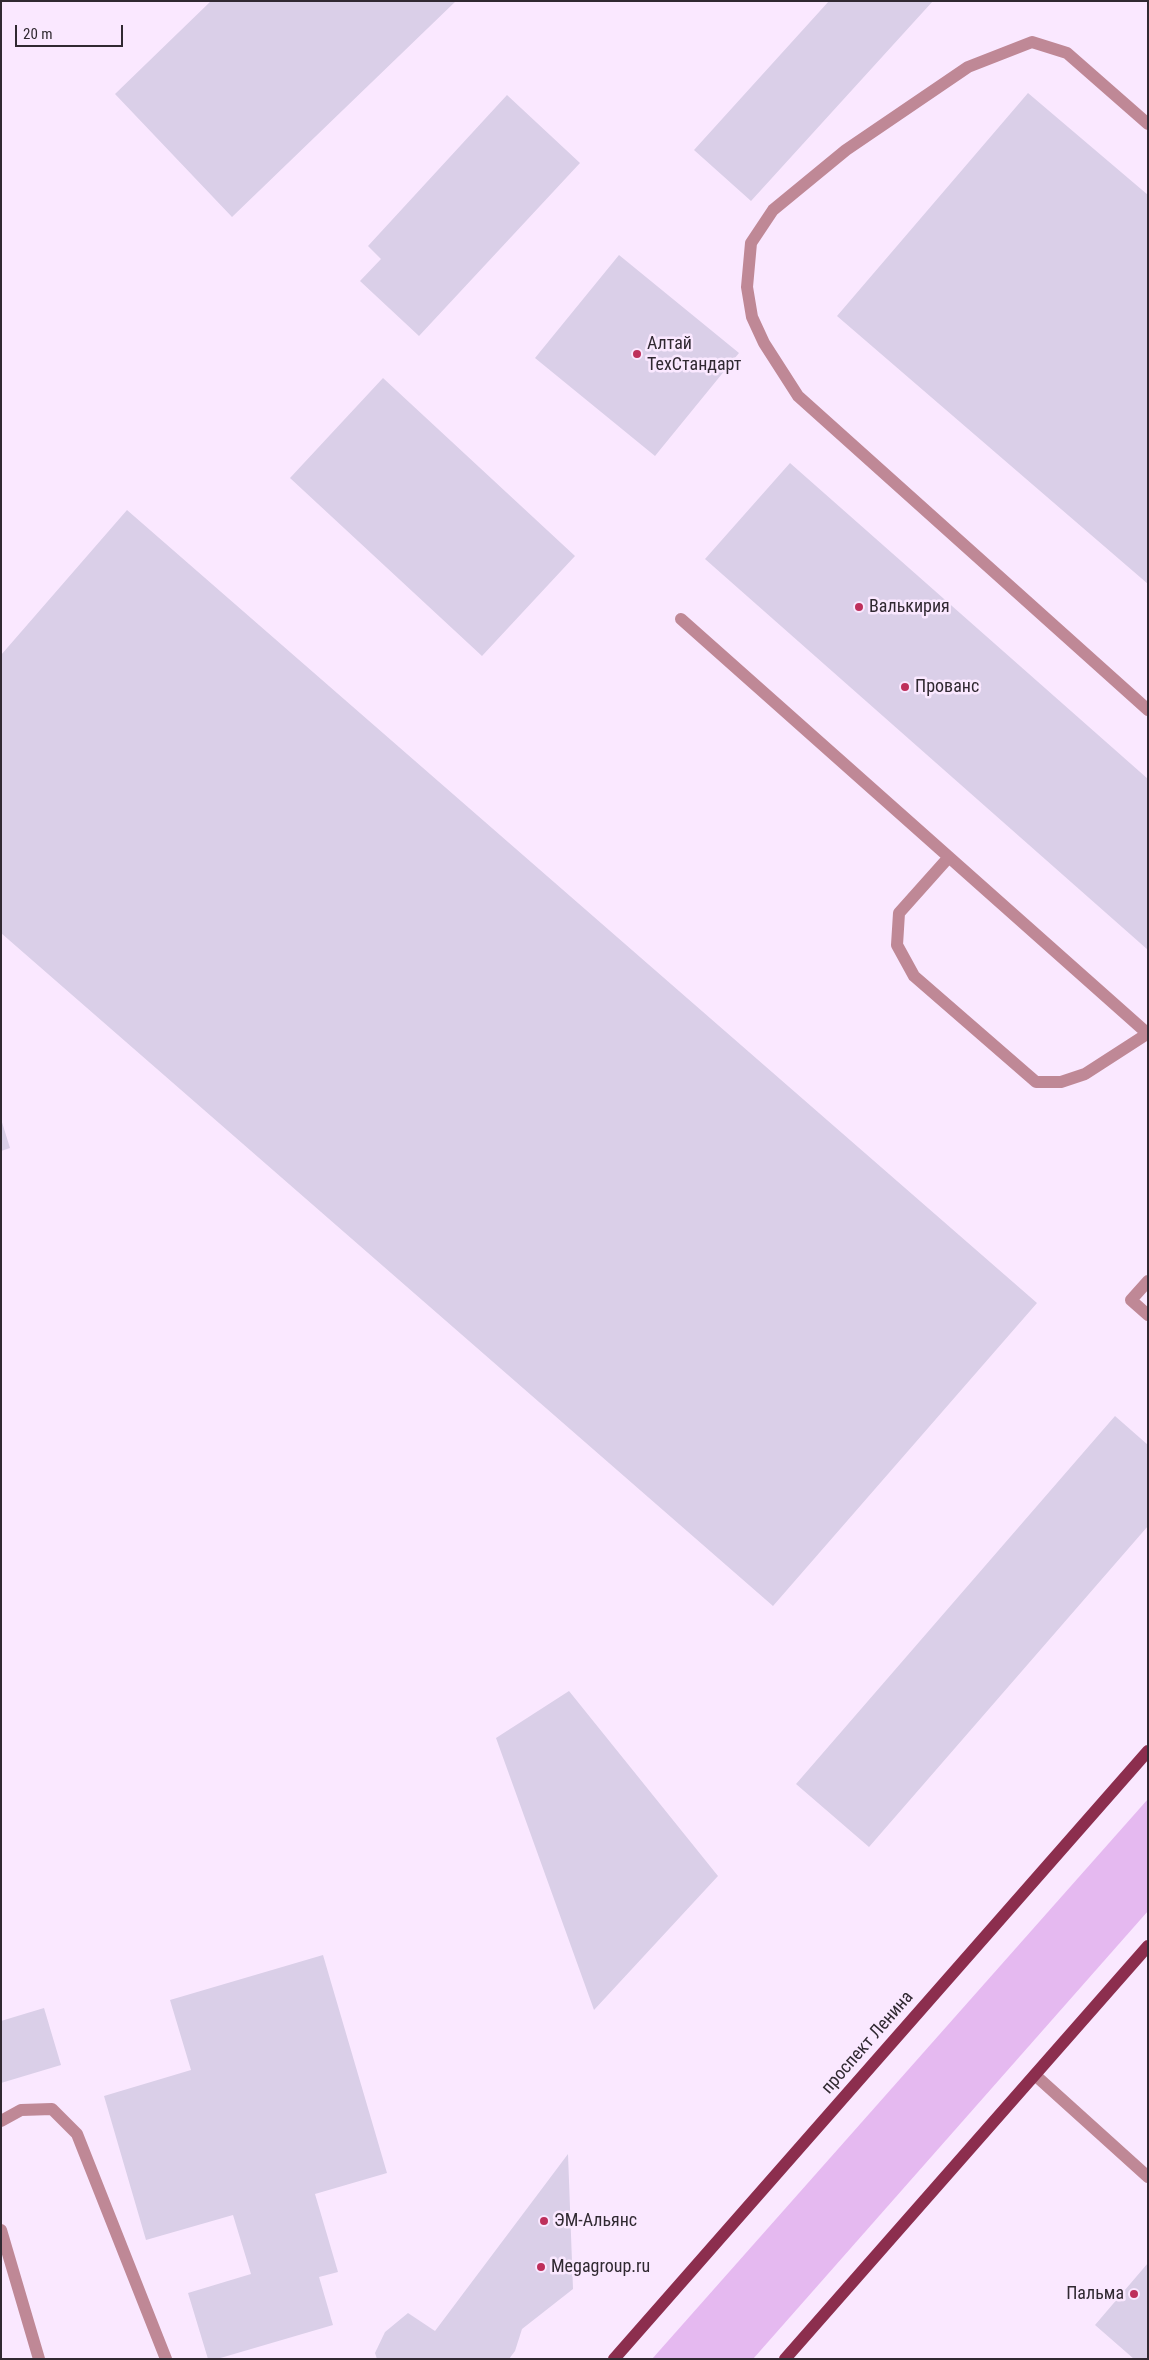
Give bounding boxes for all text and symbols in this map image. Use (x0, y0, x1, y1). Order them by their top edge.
scale bar (18, 15, 125, 47)
text: 20 m (23, 25, 53, 43)
place label: Алтай ТехСтандарт (647, 333, 741, 376)
marker: Алтай ТехСтандарт (631, 348, 643, 360)
place label: Валькирия (869, 596, 950, 618)
marker: Валькирия (853, 601, 865, 613)
place label: Прованс (915, 676, 979, 698)
marker: Прованс (899, 681, 911, 693)
street label: проспект Ленина (818, 1987, 918, 2099)
place label: ЭМ-Альянс (554, 2210, 637, 2232)
marker: ЭМ-Альянс (538, 2215, 550, 2227)
place label: Megagroup.ru (551, 2256, 650, 2278)
marker: Megagroup.ru (535, 2261, 547, 2273)
place label: Пальма (1066, 2283, 1124, 2305)
marker: Пальма (1128, 2288, 1140, 2300)

